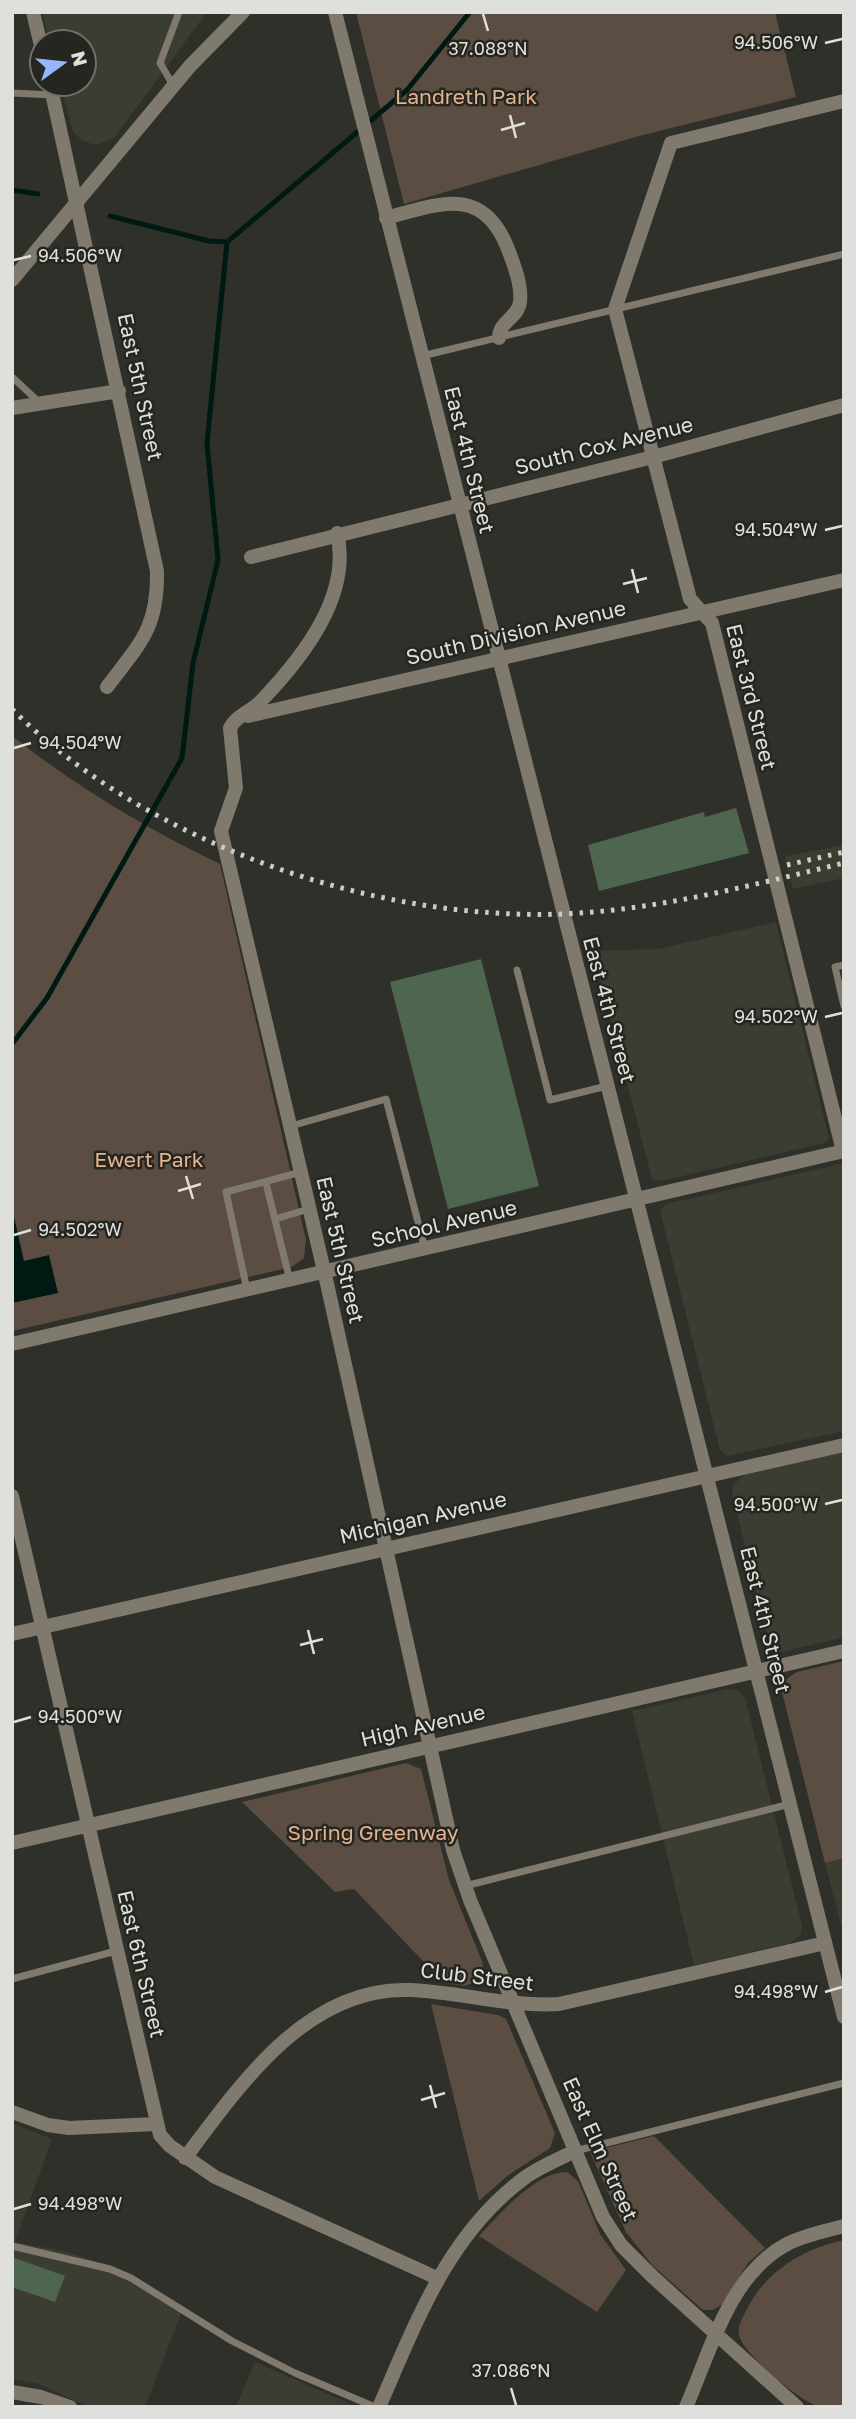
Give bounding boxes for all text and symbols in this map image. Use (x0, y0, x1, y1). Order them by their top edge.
north arrow (28, 28, 98, 98)
text: 94.506°W (734, 31, 818, 53)
text: 37.088°N (448, 37, 528, 59)
text: N (67, 49, 93, 68)
park label: Landreth Park (395, 83, 537, 109)
text: 94.506°W (38, 244, 122, 266)
street label: East 5th Street (113, 311, 169, 463)
street label: East 4th Street (439, 383, 501, 536)
street label: South Cox Avenue (512, 410, 696, 480)
text: 94.504°W (734, 518, 818, 540)
street label: South Division Avenue (403, 594, 628, 670)
street label: East 3rd Street (721, 621, 783, 773)
text: 94.504°W (38, 731, 122, 753)
street label: East 4th Street (578, 934, 642, 1086)
text: 94.502°W (734, 1005, 818, 1027)
park label: Ewert Park (94, 1146, 204, 1172)
street label: East 5th Street (311, 1174, 371, 1326)
street label: School Avenue (368, 1194, 519, 1252)
text: 94.502°W (38, 1218, 122, 1240)
street label: Michigan Avenue (337, 1485, 509, 1549)
text: 94.500°W (734, 1493, 818, 1515)
street label: East 4th Street (735, 1543, 797, 1696)
street label: High Avenue (358, 1698, 487, 1752)
text: 94.500°W (38, 1705, 122, 1727)
park label: Spring Greenway (288, 1819, 459, 1845)
street label: East 6th Street (112, 1887, 172, 2040)
street label: Club Street (419, 1956, 535, 1996)
text: 94.498°W (734, 1980, 818, 2002)
street label: East Elm Street (558, 2073, 644, 2225)
text: 94.498°W (38, 2192, 122, 2214)
text: 37.086°N (471, 2359, 551, 2381)

